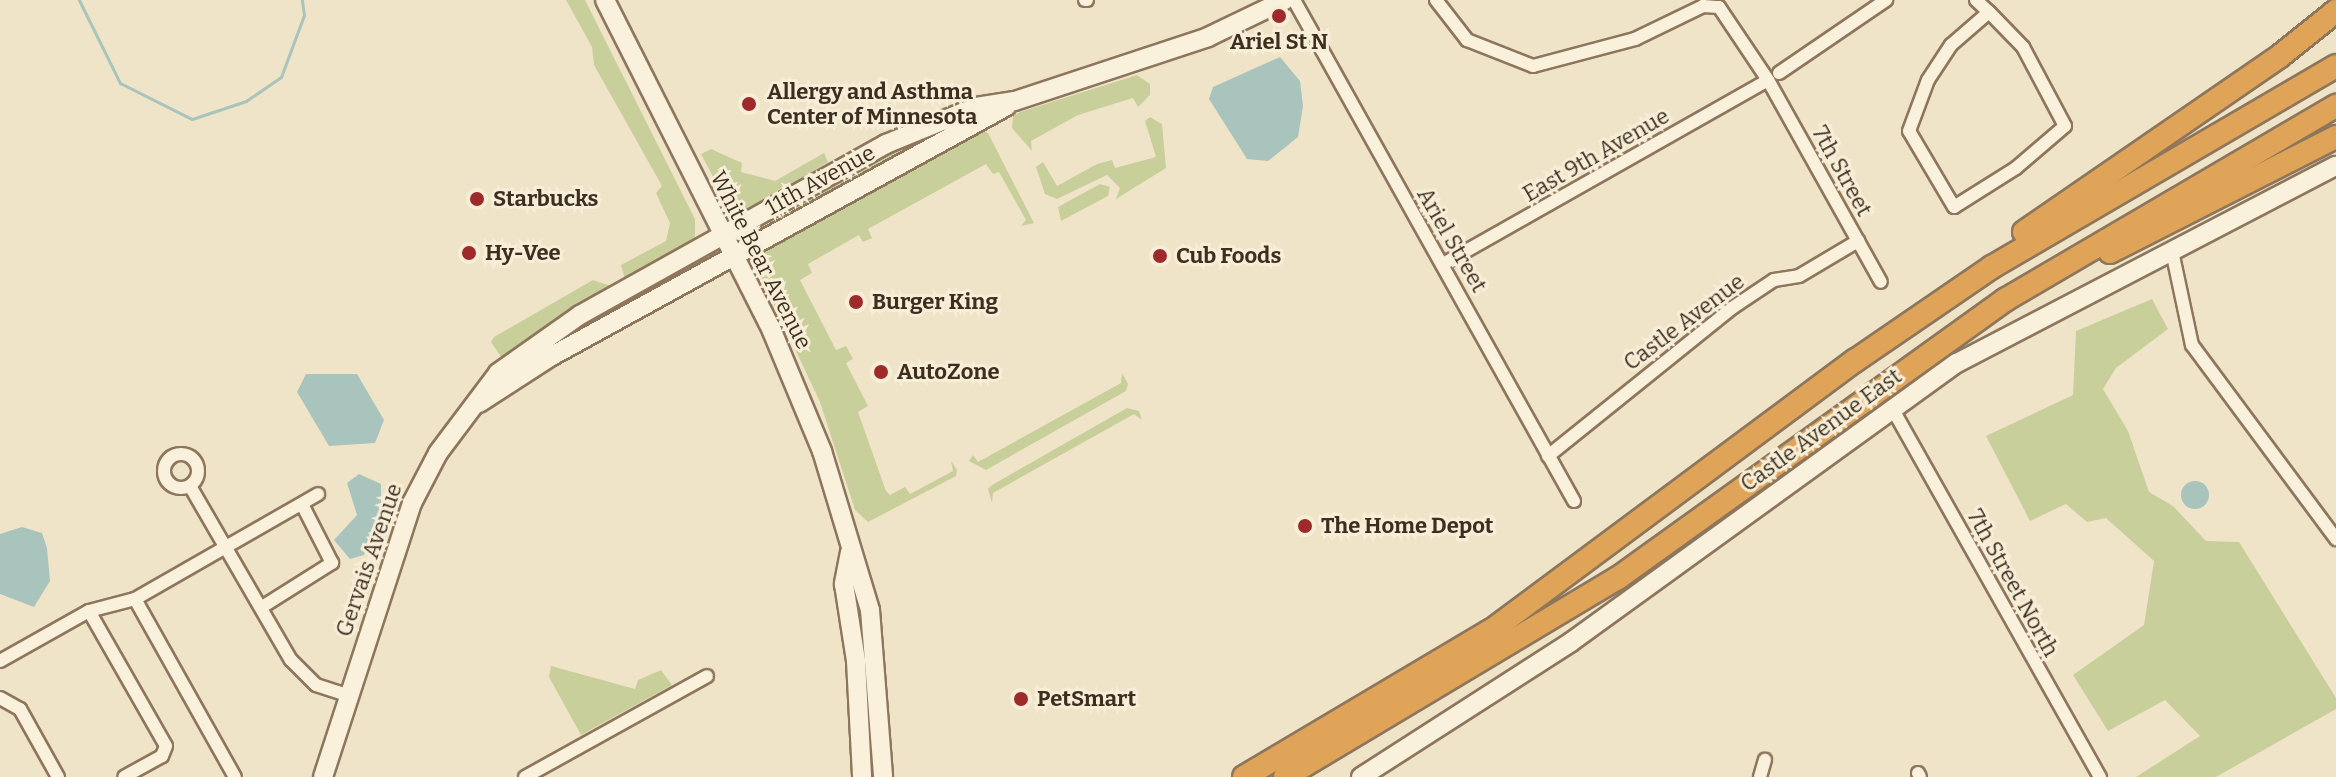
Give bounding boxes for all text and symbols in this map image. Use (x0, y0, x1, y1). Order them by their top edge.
marker: Ariel St N (1270, 7, 1288, 25)
place label: Ariel St N (1230, 29, 1328, 55)
place label: Allergy and Asthma Center of Minnesota (767, 78, 977, 130)
marker: Allergy and Asthma Center of Minnesota (738, 93, 760, 115)
street label: East 9th Avenue (1518, 103, 1674, 207)
street label: 7th Street (1806, 121, 1878, 221)
street label: 11th Avenue (761, 139, 879, 221)
street label: White Bear Avenue (705, 167, 817, 353)
street label: Ariel Street (1412, 183, 1492, 297)
place label: Starbucks (493, 186, 598, 212)
marker: Starbucks (468, 190, 486, 208)
place label: Hy-Vee (485, 240, 561, 266)
place label: Cub Foods (1176, 243, 1281, 269)
marker: Hy-Vee (460, 244, 478, 262)
marker: Cub Foods (1151, 247, 1169, 265)
street label: Castle Avenue (1618, 268, 1750, 376)
place label: Burger King (872, 289, 998, 315)
marker: Burger King (847, 293, 865, 311)
place label: AutoZone (897, 359, 1000, 385)
marker: AutoZone (872, 363, 890, 381)
street label: Castle Avenue East (1735, 363, 1907, 497)
street label: Gervais Avenue (330, 480, 408, 640)
street label: 7th Street North (1962, 505, 2064, 661)
place label: The Home Depot (1321, 513, 1494, 539)
marker: The Home Depot (1296, 517, 1314, 535)
place label: PetSmart (1037, 686, 1136, 712)
marker: PetSmart (1012, 690, 1030, 708)

